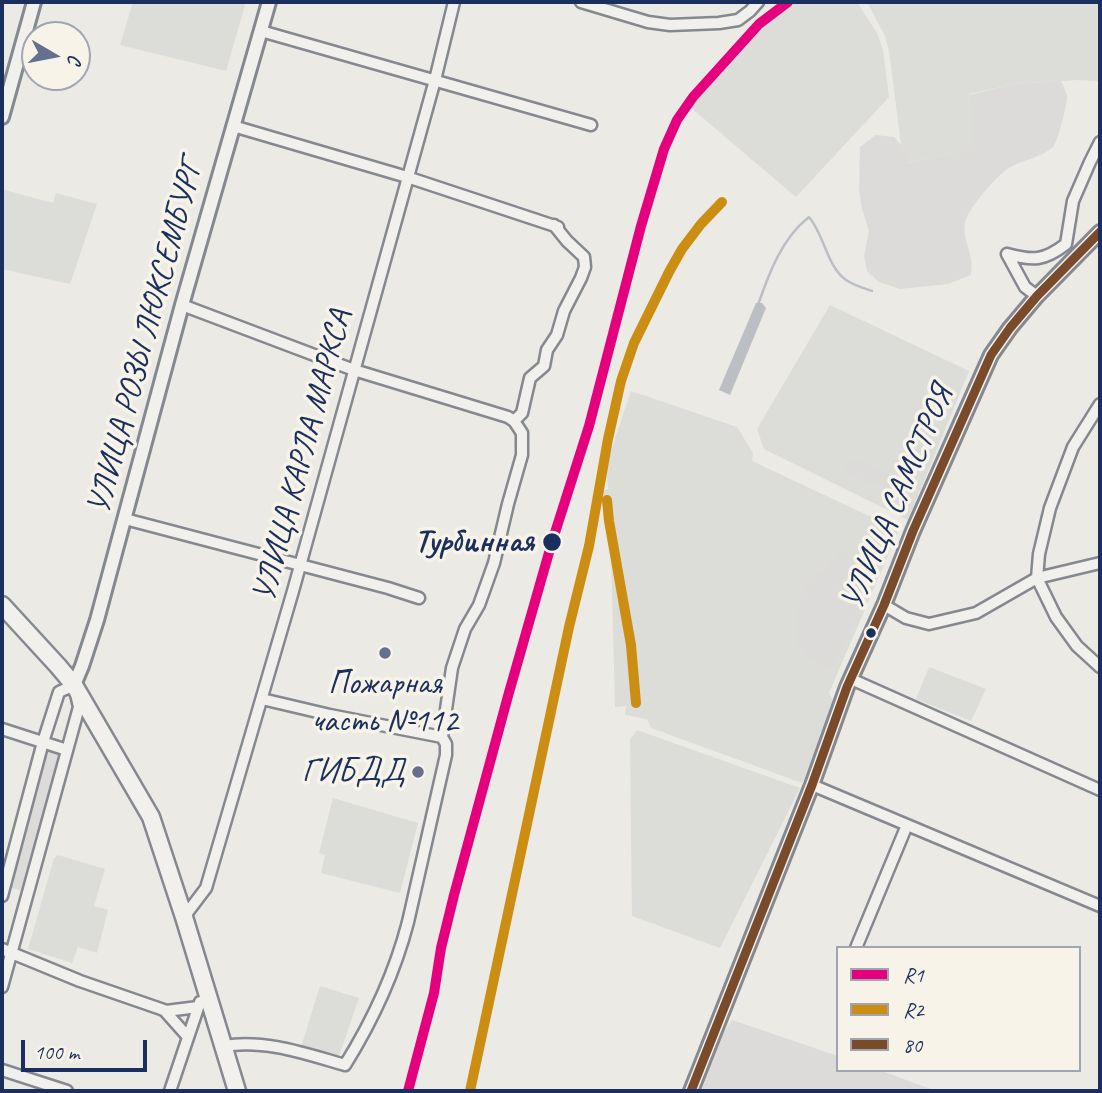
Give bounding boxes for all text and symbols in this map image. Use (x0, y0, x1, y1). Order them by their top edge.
north arrow (21, 21, 91, 91)
text: С (62, 53, 87, 66)
street label: УЛИЦА РОЗЫ ЛЮКСЕМБУРГ (80, 156, 212, 518)
street label: УЛИЦА КАРЛА МАРКСА (245, 306, 361, 606)
street label: УЛИЦА САМСТРОЯ (833, 380, 963, 616)
place label: Турбинная (414, 522, 534, 562)
marker: Турбинная (541, 531, 563, 553)
unlabelled marker (864, 626, 878, 640)
marker: Пожарная часть №112 (377, 645, 393, 661)
place label: Пожарная часть №112 (312, 664, 458, 742)
place label: ГИБДД (302, 752, 404, 792)
marker: ГИБДД (410, 764, 426, 780)
legend (836, 946, 1081, 1072)
text: R1 (903, 962, 924, 988)
text: R2 (903, 997, 924, 1023)
scale bar (24, 1026, 150, 1070)
text: 80 (903, 1032, 922, 1058)
text: 100 m (34, 1039, 79, 1065)

